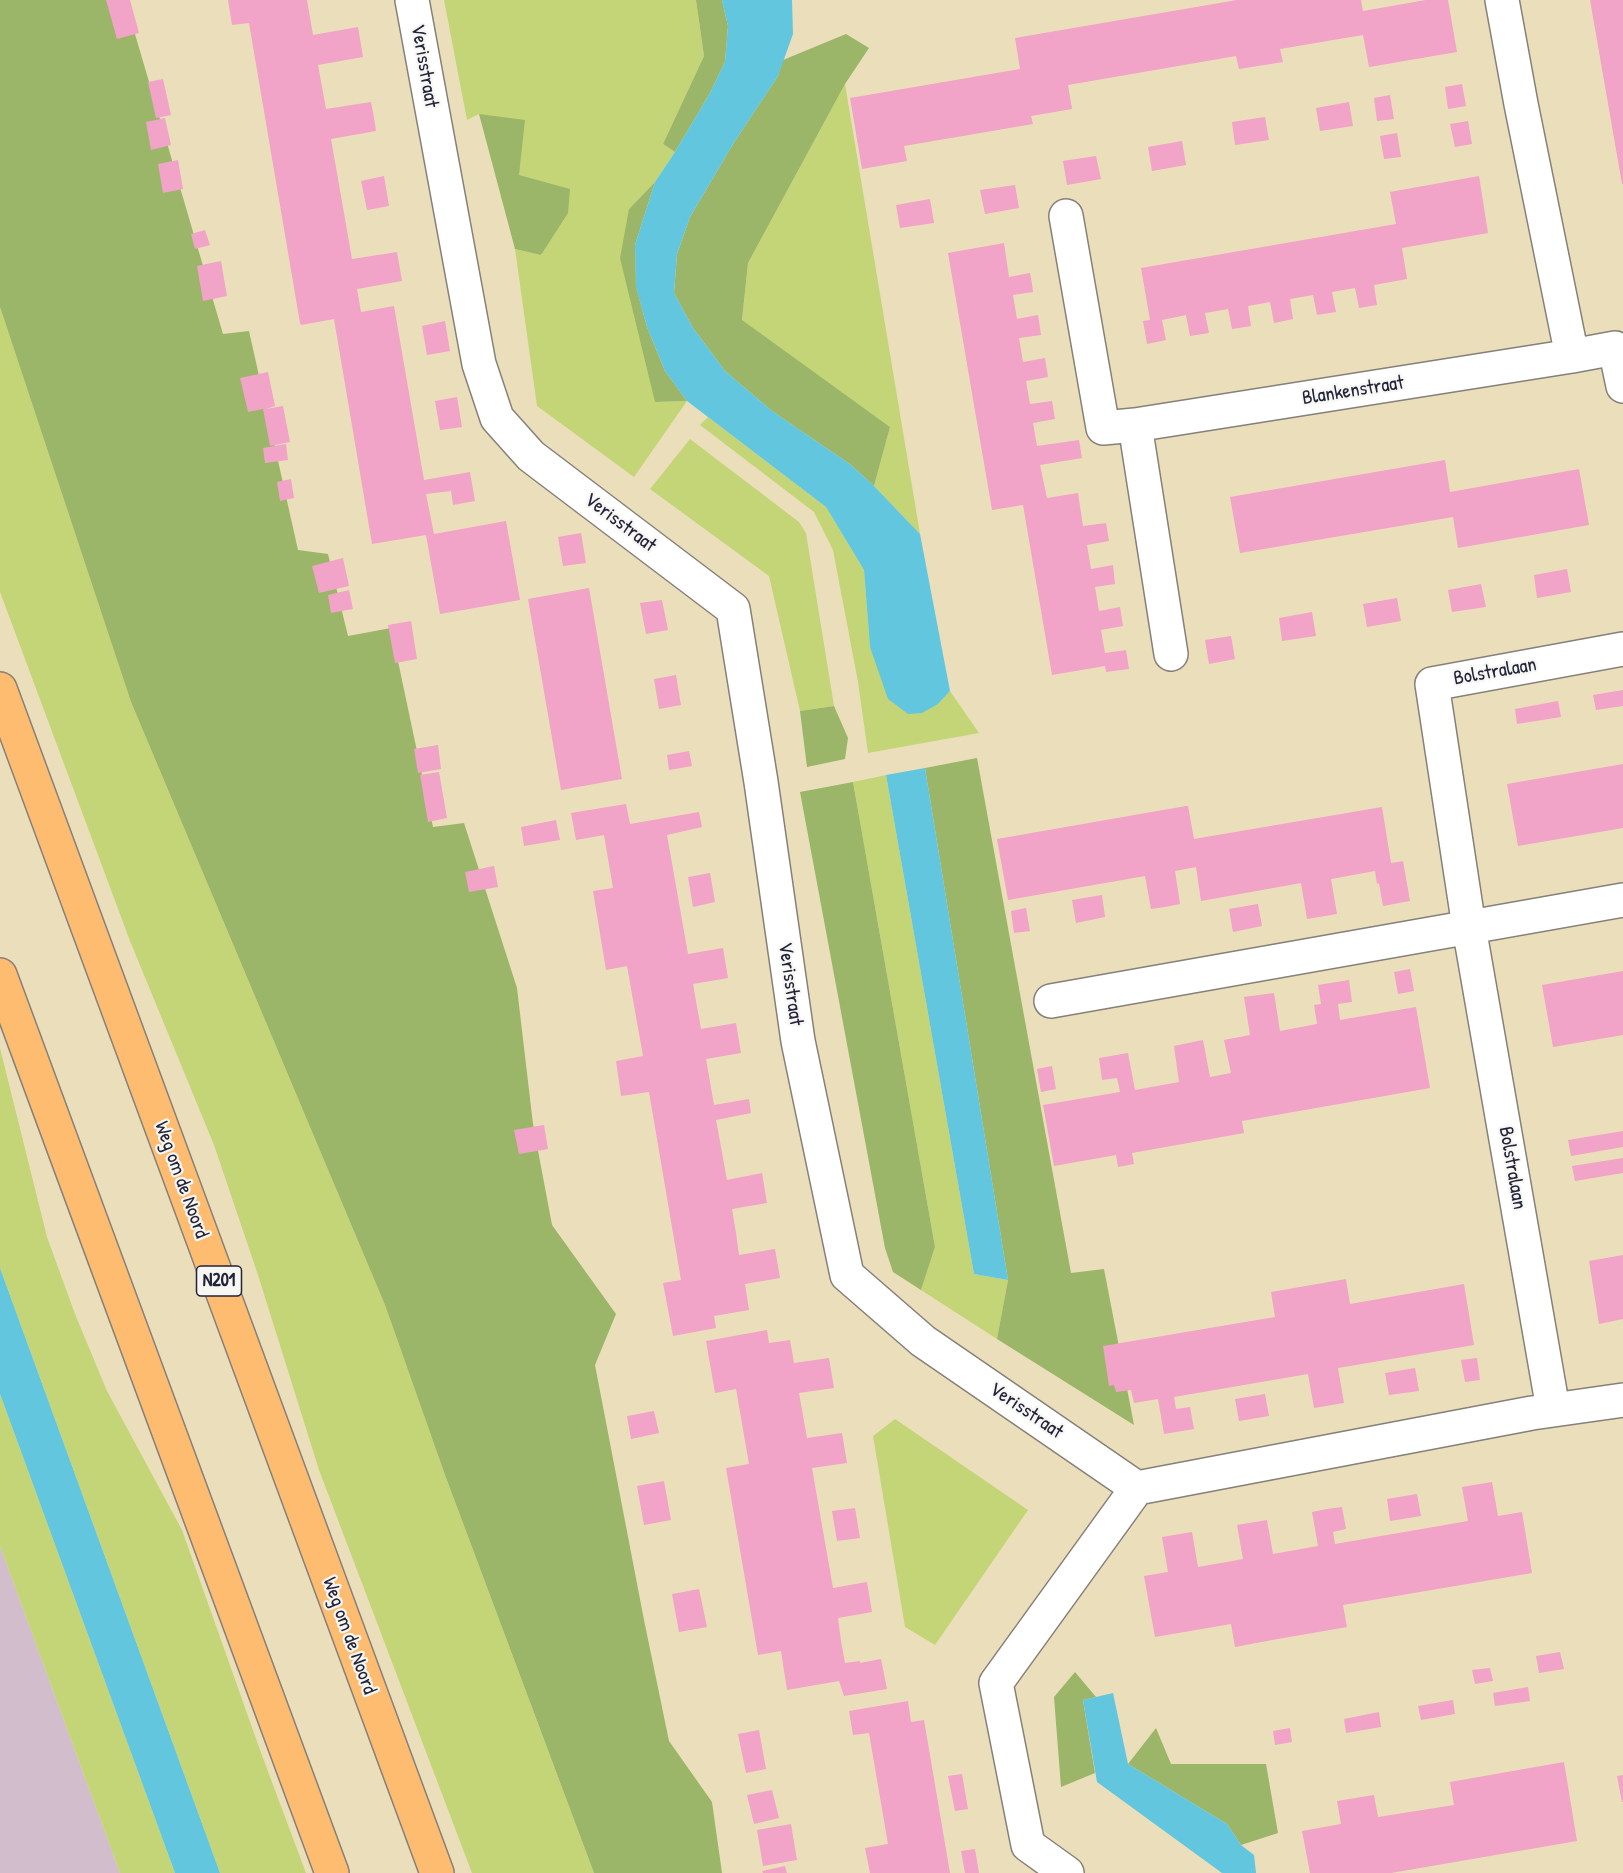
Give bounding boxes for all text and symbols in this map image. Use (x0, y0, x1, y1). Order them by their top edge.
street label: Verisstraat (405, 23, 443, 109)
street label: Blankenstraat (1301, 371, 1405, 411)
street label: Verisstraat (579, 488, 661, 558)
street label: Bolstralaan (1452, 653, 1538, 691)
street label: Verisstraat (772, 941, 808, 1027)
street label: Weg om de Noord (149, 1118, 213, 1242)
street label: Bolstralaan (1493, 1125, 1531, 1211)
road number: N201 (196, 1266, 242, 1296)
street label: Verisstraat (985, 1378, 1067, 1444)
street label: Weg om de Noord (317, 1574, 381, 1698)

